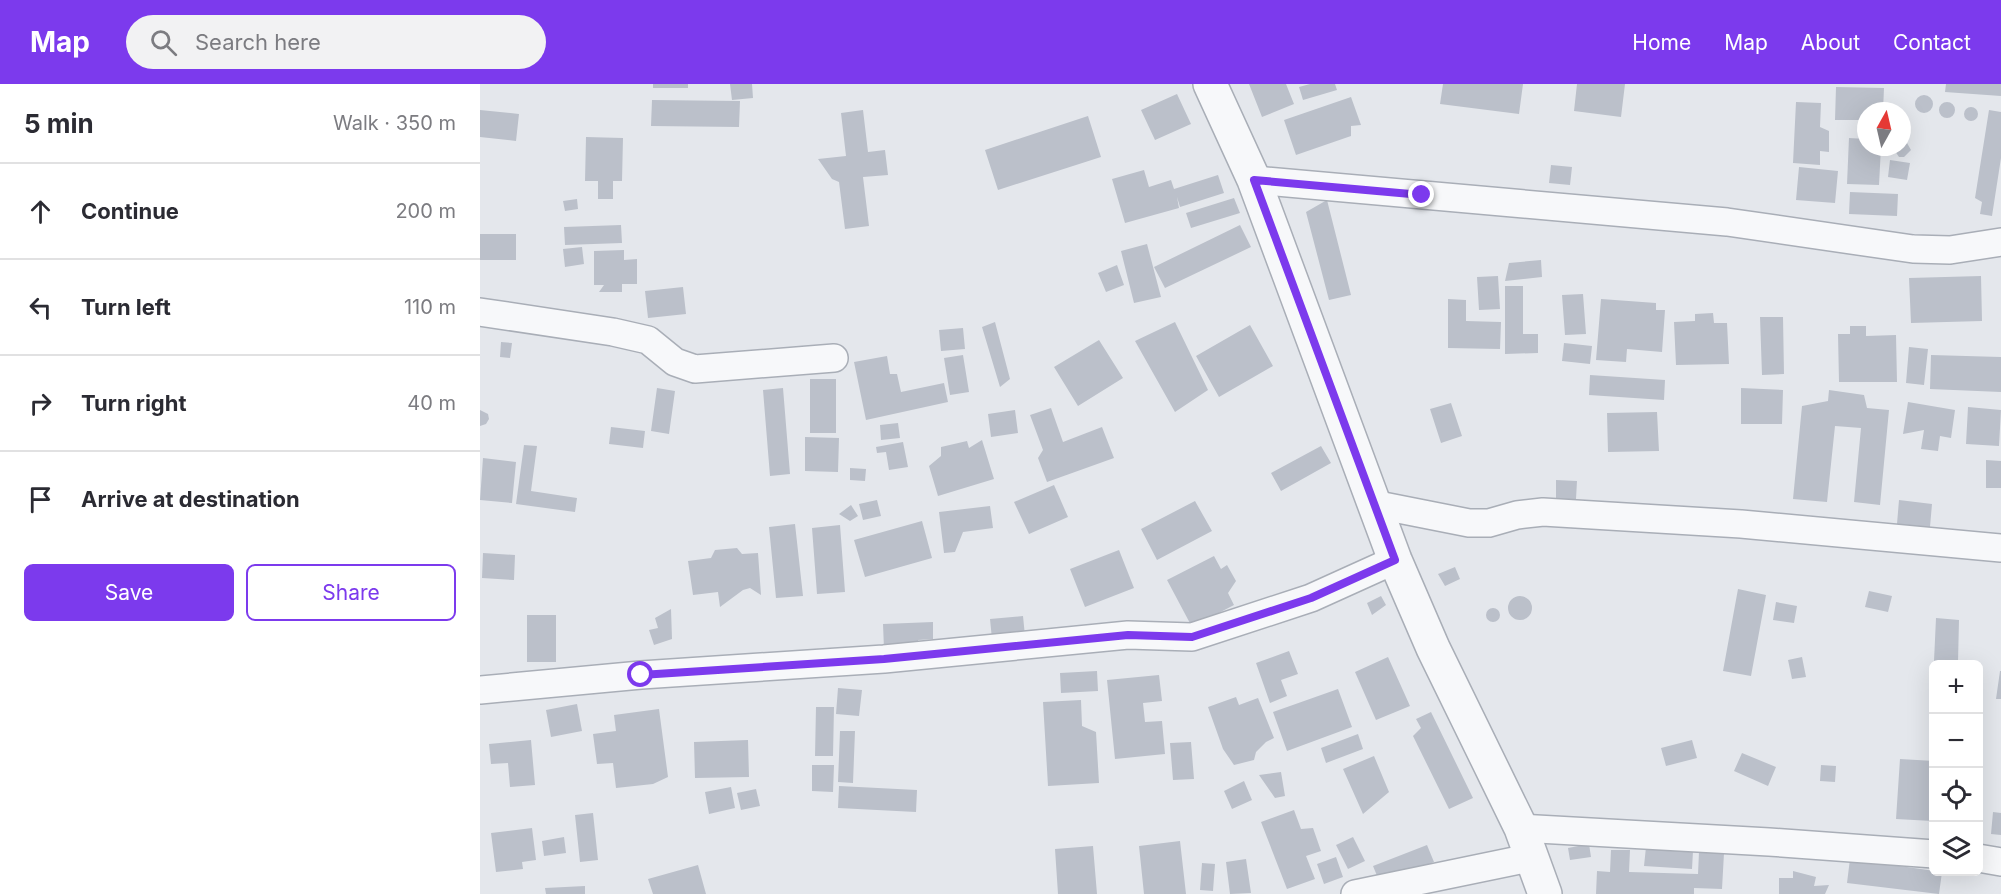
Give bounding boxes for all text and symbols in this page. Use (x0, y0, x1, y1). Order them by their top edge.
search box (126, 15, 546, 69)
text: Map (30, 25, 90, 59)
icon: search (147, 26, 180, 59)
text: Search here (195, 29, 321, 55)
text: Home (1632, 30, 1691, 55)
text: Map (1724, 30, 1768, 55)
text: About (1801, 30, 1860, 55)
text: Contact (1893, 30, 1971, 55)
north arrow (1857, 102, 1911, 156)
text: 5 min (24, 108, 94, 139)
text: Walk · 350 m (333, 111, 456, 135)
route end (1408, 181, 1434, 207)
icon: ahead (24, 195, 57, 228)
text: Continue (81, 198, 179, 224)
text: 200 m (395, 199, 456, 223)
icon: left (24, 291, 57, 324)
text: Turn left (81, 294, 171, 320)
text: 110 m (404, 295, 456, 319)
icon: right (24, 387, 57, 420)
text: Turn right (81, 390, 187, 416)
text: 40 m (407, 391, 456, 415)
icon: arrive (24, 483, 57, 516)
text: Arrive at destination (81, 486, 300, 512)
button: Save (24, 564, 234, 621)
button: Share (246, 564, 456, 621)
map controls (1929, 660, 1983, 876)
button: + (1929, 660, 1983, 714)
route start (627, 661, 653, 687)
button: − (1929, 714, 1983, 768)
button: locate (1929, 768, 1983, 822)
button: layers (1929, 822, 1983, 876)

